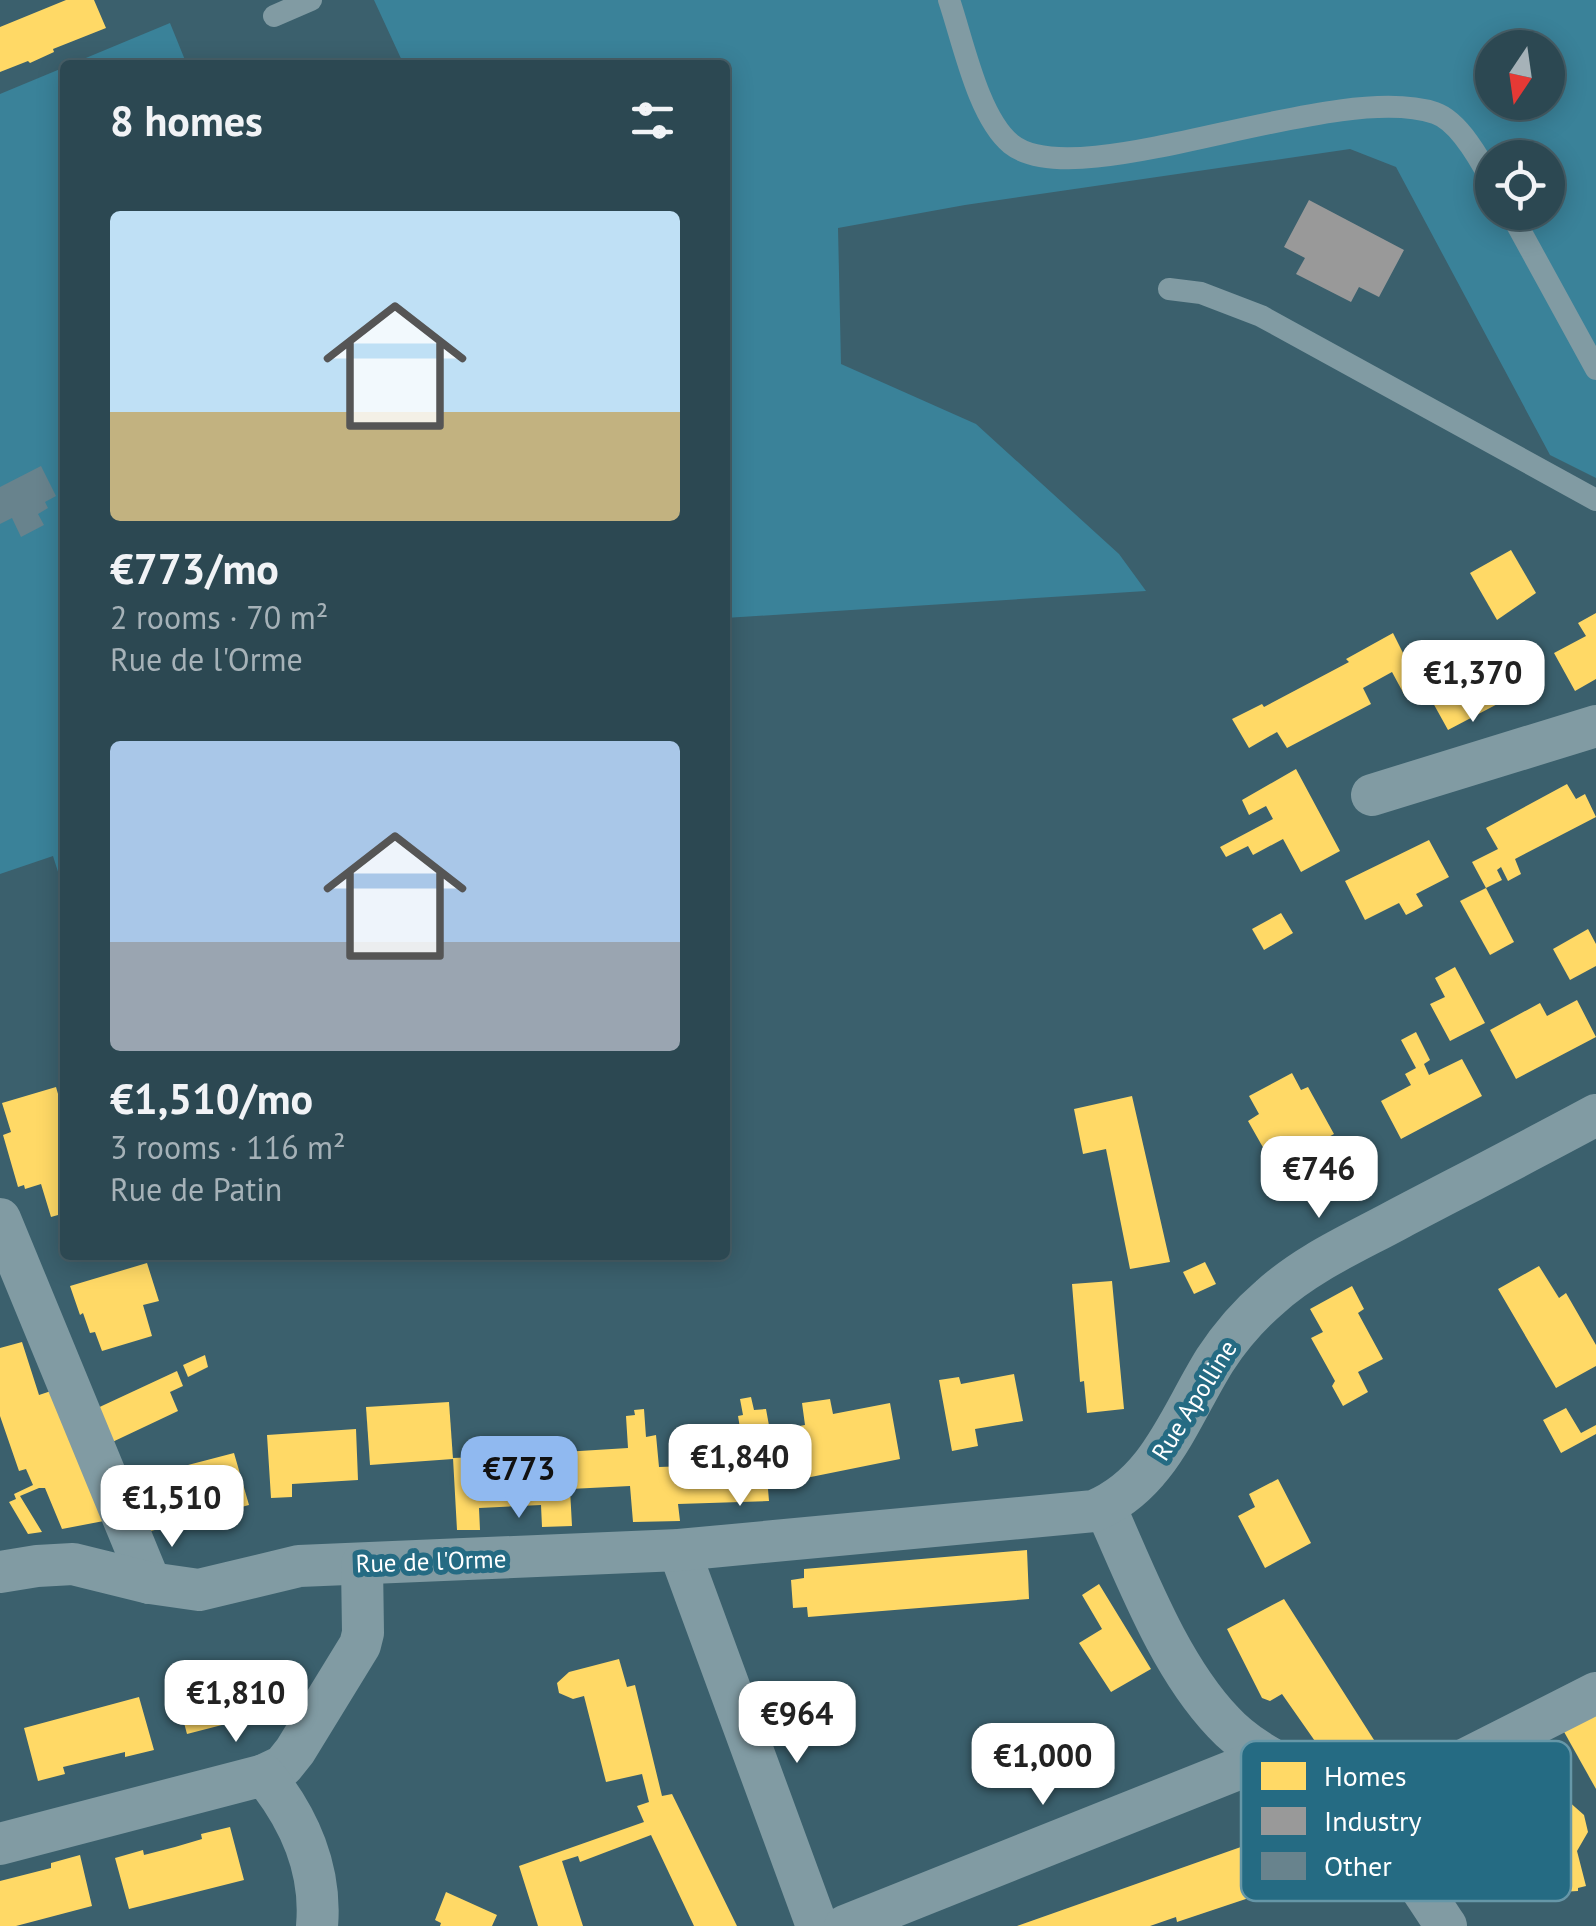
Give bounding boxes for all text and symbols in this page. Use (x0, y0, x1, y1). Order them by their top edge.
north arrow (1475, 30, 1565, 120)
map controls (1475, 30, 1565, 230)
text: 8 homes (110, 93, 263, 148)
icon: filters (625, 93, 680, 148)
button: locate (1475, 140, 1565, 230)
icon: home (305, 276, 485, 456)
text: €773/mo (110, 541, 279, 596)
text: 2 rooms · 70 m² (110, 596, 328, 638)
text: Rue de l'Orme (110, 638, 303, 680)
pin: €1,370 (1392, 640, 1554, 725)
text: €1,370 (1424, 651, 1522, 693)
icon: home (305, 806, 485, 986)
text: €1,510/mo (110, 1071, 313, 1126)
text: 3 rooms · 116 m² (110, 1126, 346, 1168)
pin: €746 (1260, 1136, 1378, 1221)
text: €746 (1283, 1147, 1355, 1189)
text: Rue de Patin (110, 1168, 282, 1210)
street label: Rue Apolline (1144, 1334, 1244, 1466)
pin: €1,840 (659, 1424, 821, 1509)
text: €1,840 (691, 1435, 789, 1477)
pin: €773 (460, 1436, 578, 1521)
text: €773 (483, 1447, 555, 1489)
pin: €1,510 (91, 1465, 253, 1550)
text: €1,510 (123, 1476, 221, 1518)
street label: Rue de l'Orme (355, 1542, 507, 1580)
pin: €1,810 (155, 1660, 317, 1745)
text: €1,810 (187, 1671, 285, 1713)
pin: €964 (738, 1681, 856, 1766)
text: €964 (761, 1692, 833, 1734)
pin: €1,000 (962, 1723, 1124, 1808)
text: €1,000 (994, 1734, 1092, 1776)
legend (1241, 1741, 1571, 1901)
text: Homes (1324, 1757, 1407, 1794)
text: Industry (1324, 1802, 1421, 1839)
text: Other (1324, 1847, 1392, 1884)

